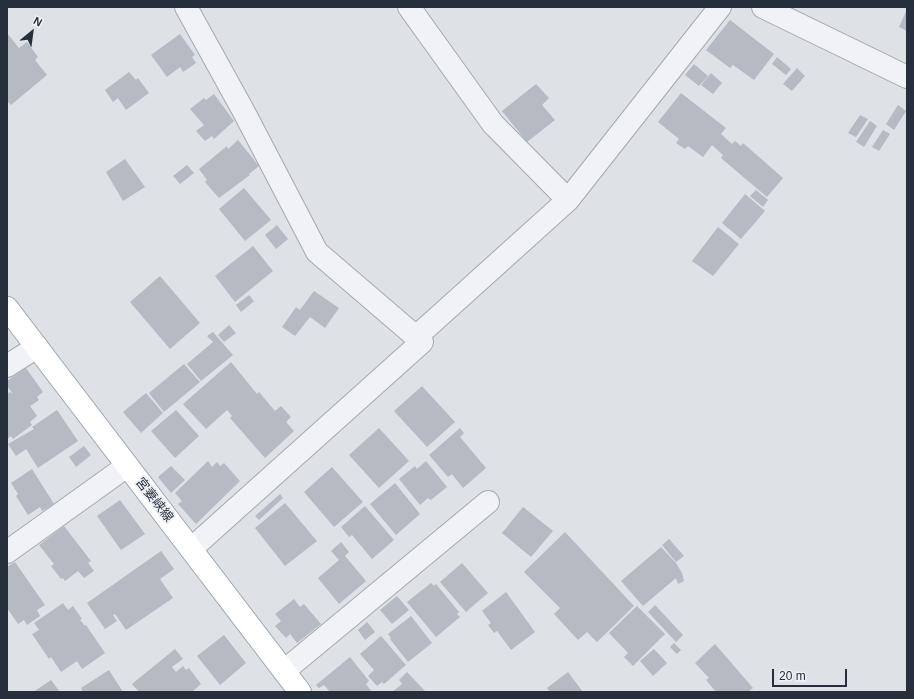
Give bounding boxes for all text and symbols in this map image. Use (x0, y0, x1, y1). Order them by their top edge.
north arrow (12, 12, 52, 52)
text: N (31, 14, 44, 29)
street label: 宮妻峡線 (132, 475, 176, 525)
scale bar (774, 661, 849, 687)
text: 20 m (779, 669, 806, 683)

